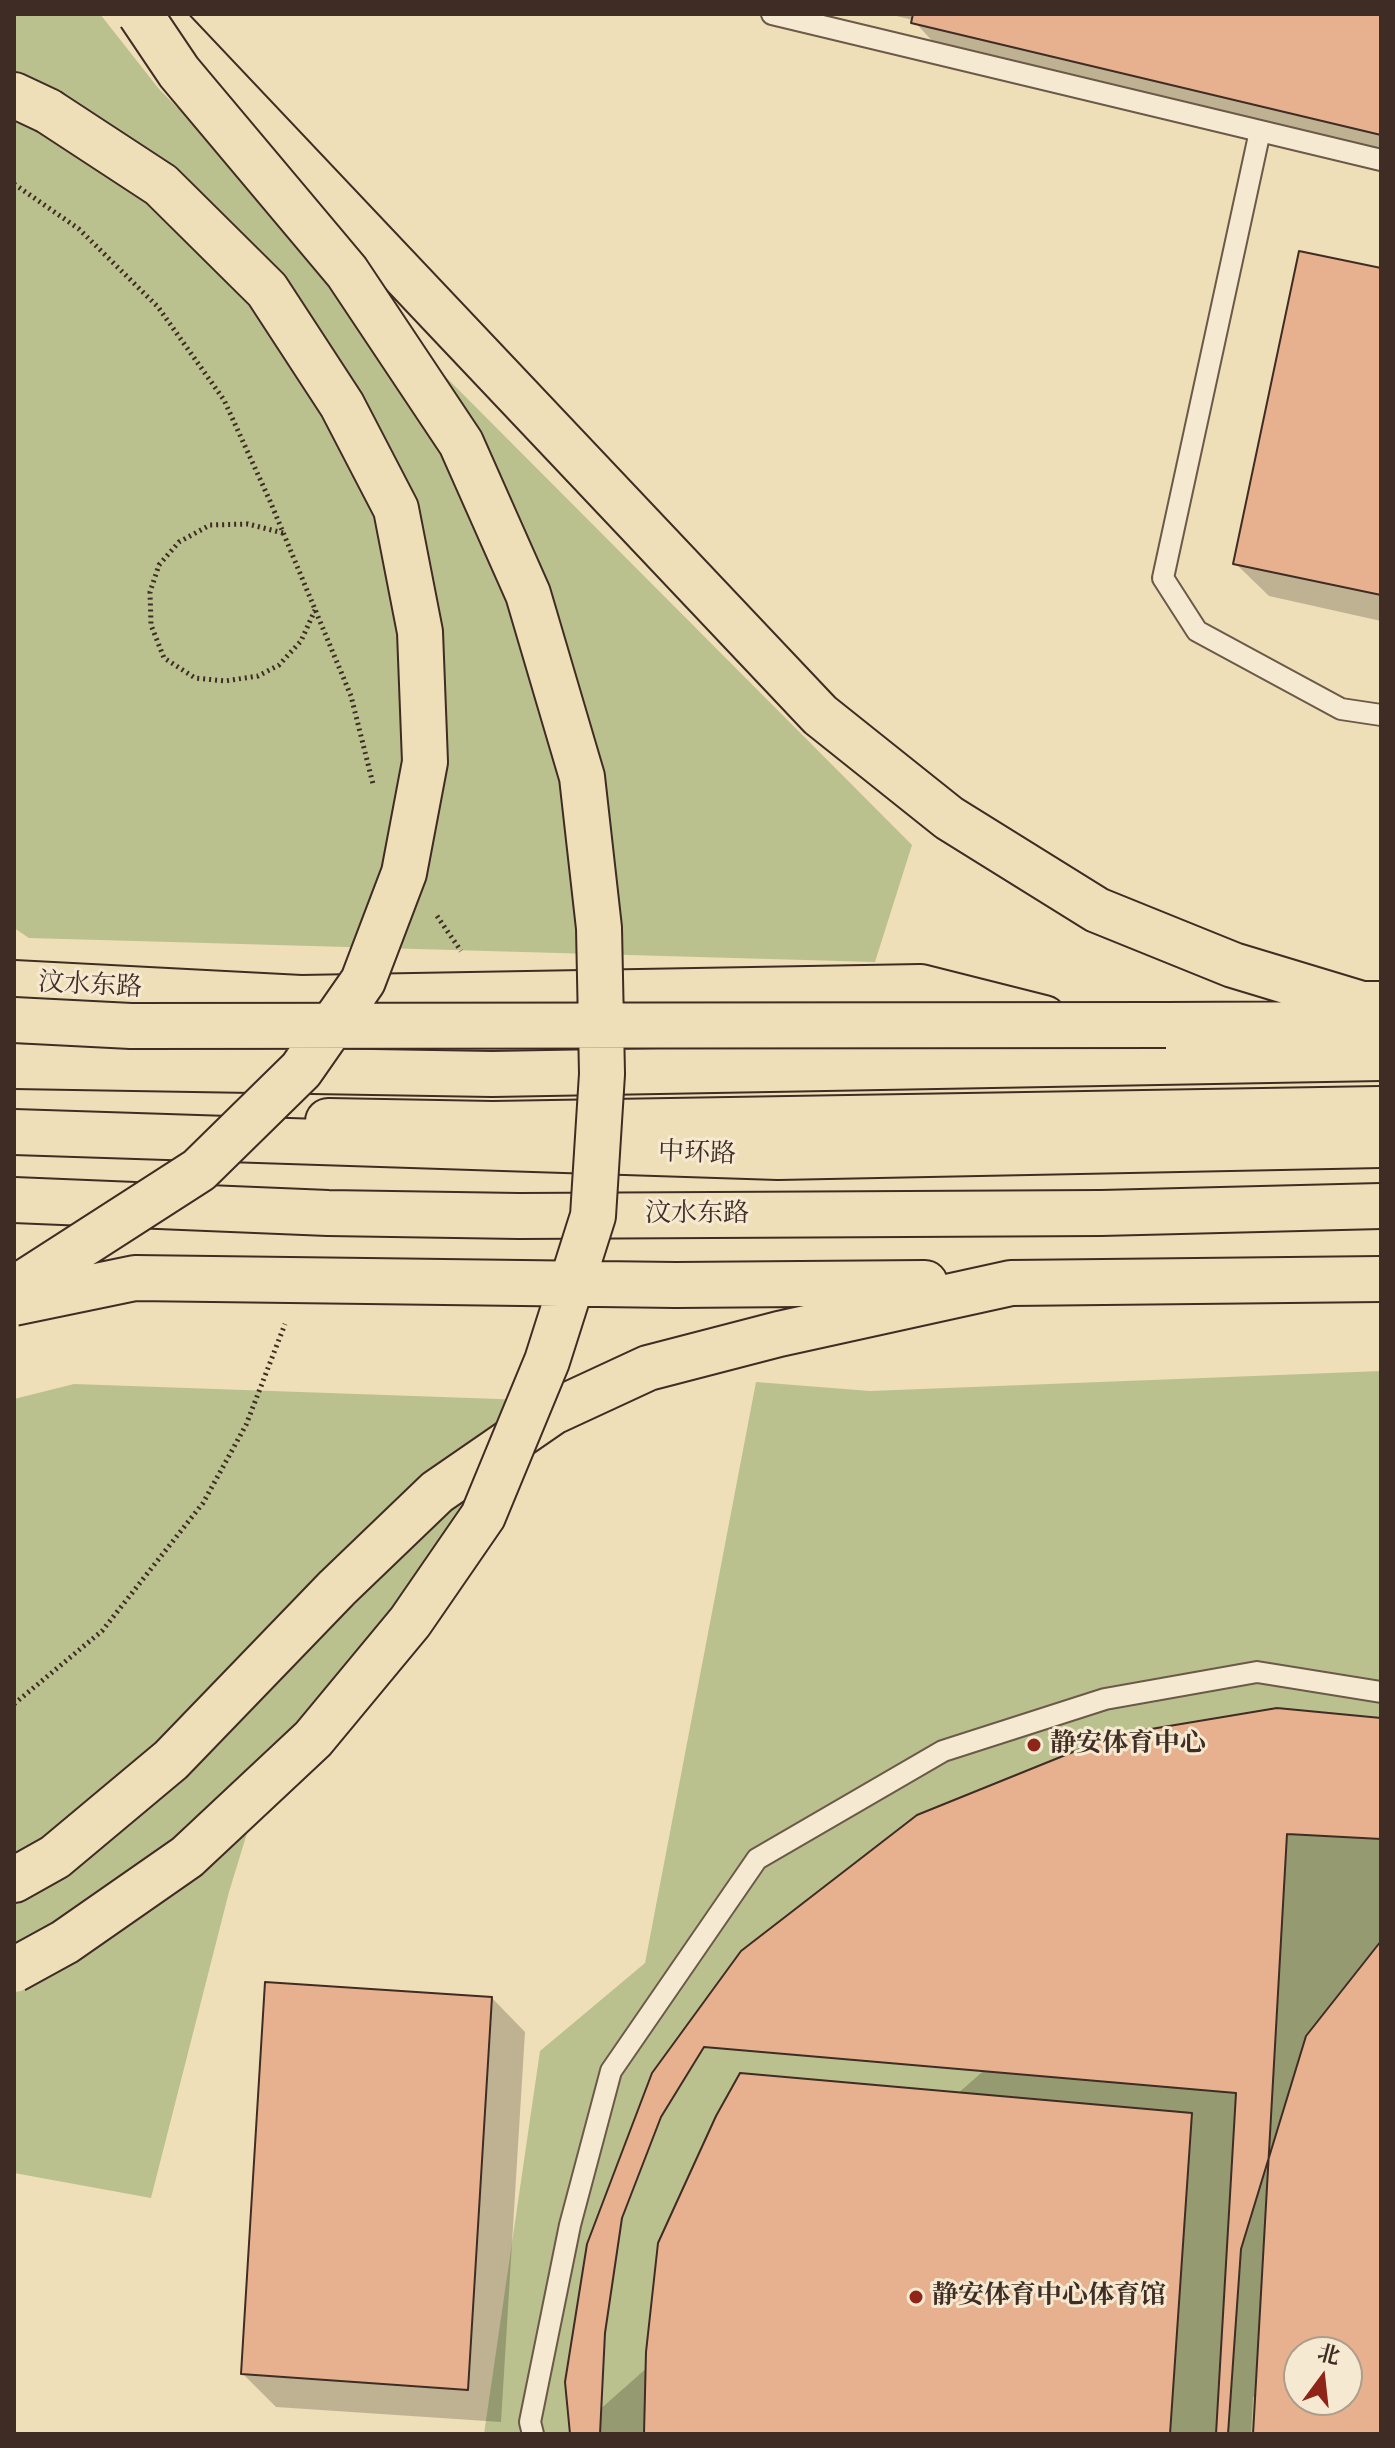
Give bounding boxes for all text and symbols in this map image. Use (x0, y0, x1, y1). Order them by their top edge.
street label: 汶水东路 (37, 969, 143, 1005)
street label: 中环路 (657, 1138, 737, 1172)
street label: 汶水东路 (645, 1199, 749, 1231)
place label: 静安体育中心 (1050, 1729, 1206, 1761)
marker: 静安体育中心 (1025, 1736, 1043, 1754)
place label: 静安体育中心体育馆 (932, 2281, 1166, 2313)
marker: 静安体育中心体育馆 (907, 2288, 925, 2306)
north arrow (1283, 2336, 1363, 2416)
text: 北 (1314, 2338, 1343, 2371)

